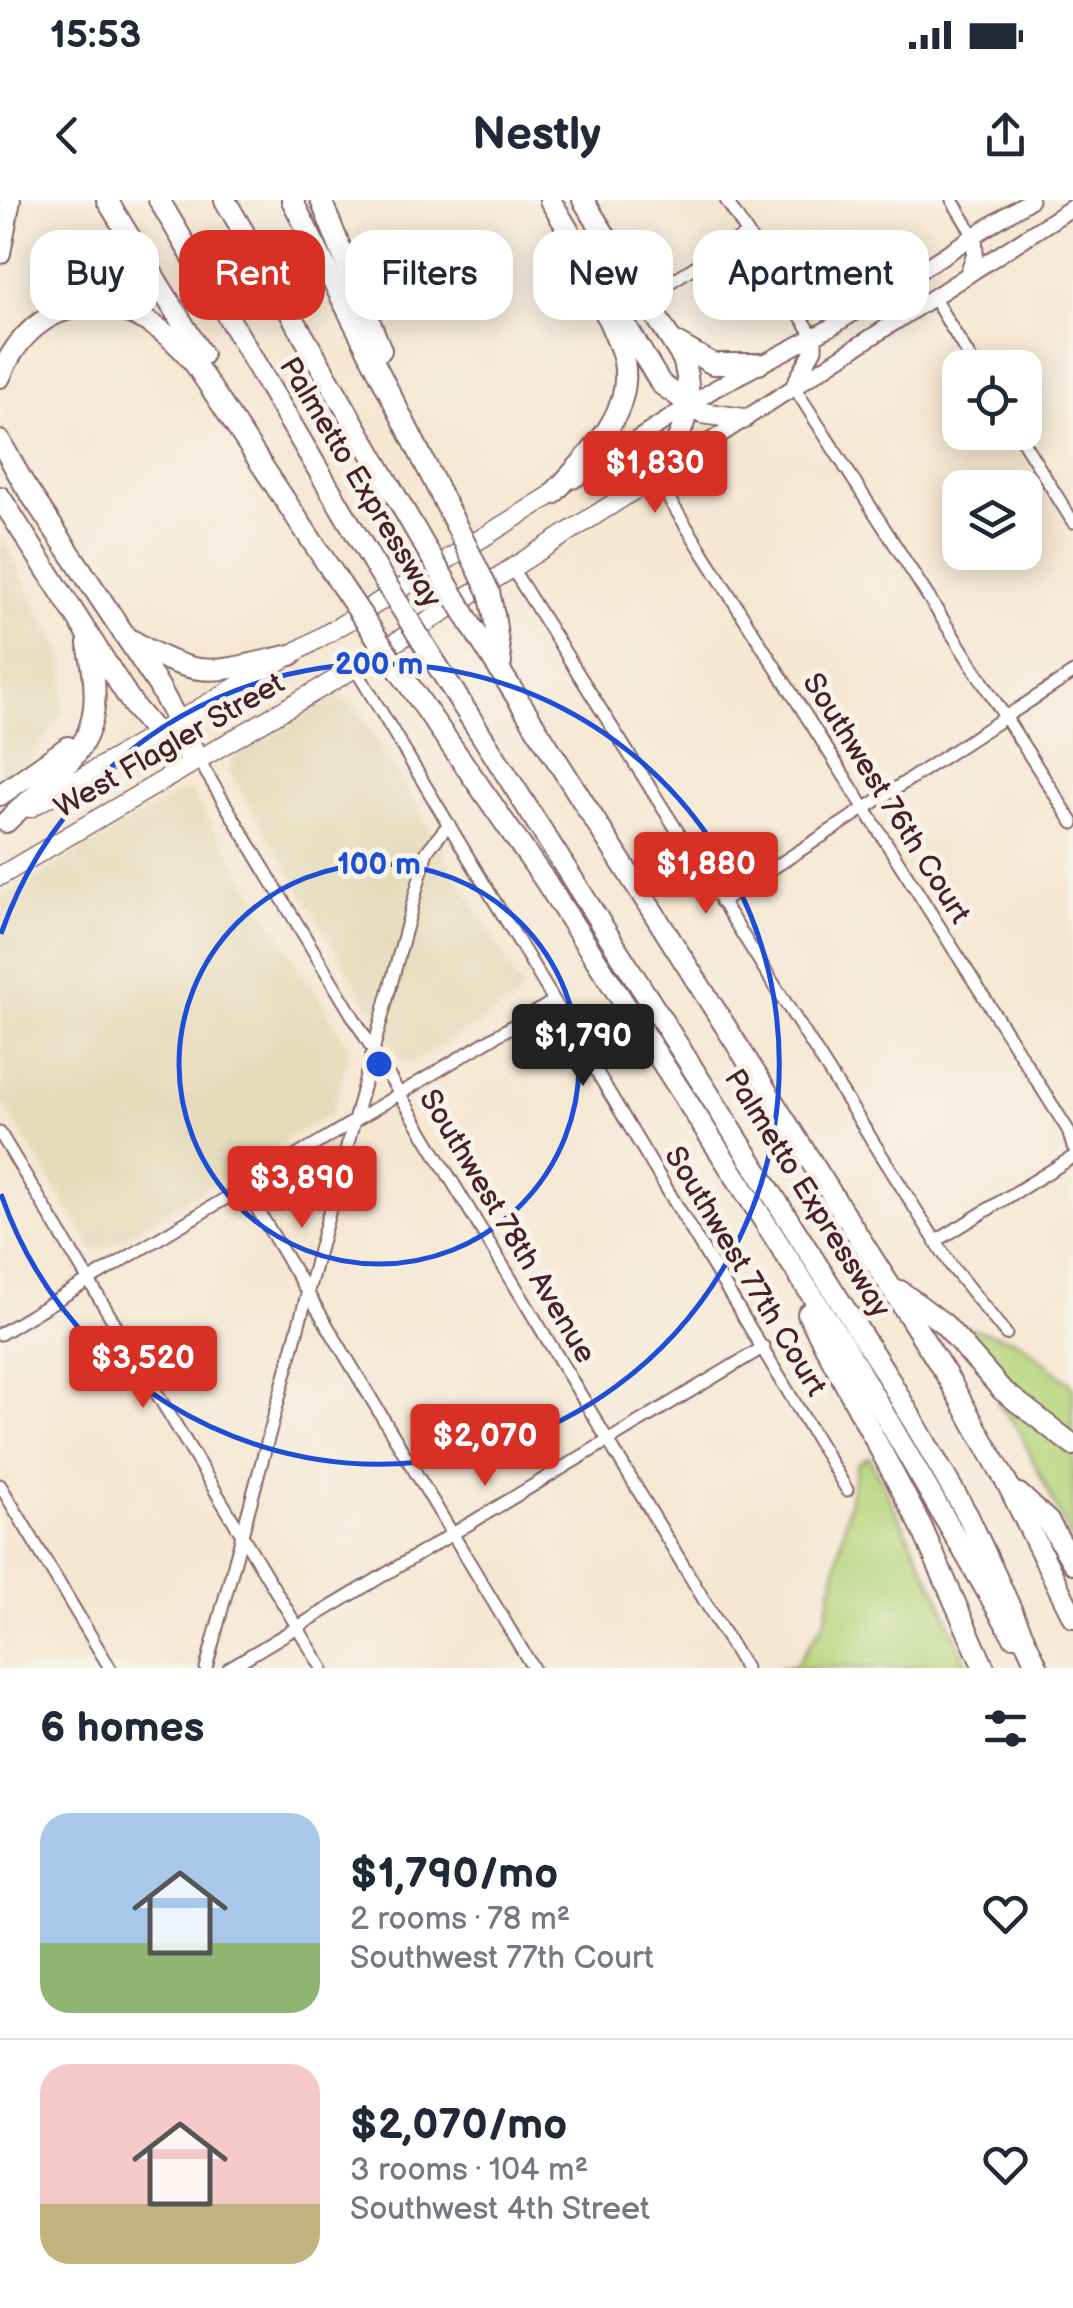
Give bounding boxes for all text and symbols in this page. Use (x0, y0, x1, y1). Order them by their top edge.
text: 15:53 (50, 13, 141, 58)
icon: back (40, 108, 95, 163)
text: Nestly (472, 108, 601, 163)
icon: share (978, 108, 1033, 163)
chip: Buy (30, 230, 159, 320)
chip: Rent (179, 230, 325, 320)
chip: Filters (345, 230, 513, 320)
chip: New (533, 230, 673, 320)
chip: Apartment (693, 230, 929, 320)
map controls (942, 350, 1042, 570)
button: locate (942, 350, 1042, 450)
street label: Palmetto Expressway (271, 351, 449, 615)
pin: $1,830 (574, 431, 736, 516)
text: $1,830 (605, 444, 705, 483)
button: layers (942, 470, 1042, 570)
text: 200 m (335, 647, 423, 683)
street label: West Flagler Street (48, 665, 291, 826)
street label: Southwest 76th Court (794, 667, 978, 930)
pin: $1,880 (625, 832, 787, 917)
text: $1,880 (656, 845, 756, 884)
text: 100 m (337, 847, 421, 883)
pin: $1,790 (502, 1004, 664, 1089)
text: $1,790 (534, 1017, 632, 1056)
centre of rings (361, 1046, 397, 1082)
street label: Palmetto Expressway (716, 1063, 898, 1325)
street label: Southwest 78th Avenue (411, 1083, 603, 1370)
street label: Southwest 77th Court (656, 1140, 834, 1403)
pin: $3,890 (221, 1146, 383, 1231)
text: $3,890 (250, 1159, 354, 1198)
pin: $3,520 (62, 1326, 224, 1411)
text: $3,520 (91, 1339, 195, 1378)
pin: $2,070 (404, 1404, 566, 1489)
text: $2,070 (433, 1417, 537, 1456)
icon: filters (978, 1701, 1033, 1756)
text: 6 homes (40, 1703, 204, 1754)
text: $1,790/mo (350, 1849, 558, 1900)
icon: home (120, 1853, 240, 1973)
icon: heart (978, 1886, 1033, 1941)
text: 2 rooms · 78 m² (350, 1900, 570, 1939)
text: Southwest 77th Court (350, 1939, 654, 1978)
text: $2,070/mo (350, 2100, 567, 2151)
icon: home (120, 2104, 240, 2224)
icon: heart (978, 2137, 1033, 2192)
text: 3 rooms · 104 m² (350, 2151, 588, 2190)
text: Southwest 4th Street (350, 2190, 650, 2229)

